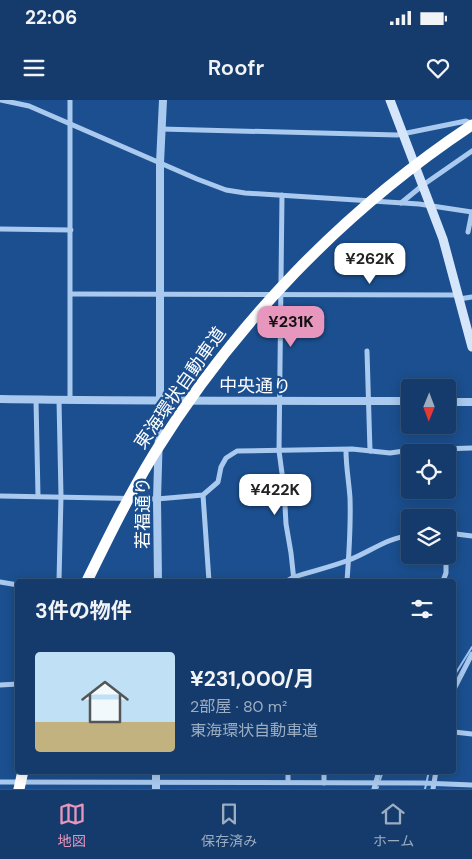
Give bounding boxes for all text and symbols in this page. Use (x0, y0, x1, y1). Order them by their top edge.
text: 22:06 (25, 5, 77, 30)
text: Roofr (208, 53, 264, 82)
icon: menu (20, 54, 48, 82)
icon: heart (424, 54, 452, 82)
pin: ¥262K (335, 242, 405, 285)
text: ¥262K (345, 248, 395, 269)
pin: ¥231K (256, 306, 326, 348)
text: ¥231K (268, 311, 314, 332)
street label: 東海環状自動車道 (129, 322, 231, 454)
street label: 中央通り (219, 373, 291, 399)
north arrow (401, 379, 456, 434)
map controls (401, 379, 456, 564)
button: locate (401, 444, 456, 499)
pin: ¥422K (240, 474, 310, 516)
street label: 若福通り (131, 477, 155, 549)
text: ¥422K (250, 479, 300, 500)
button: layers (401, 509, 456, 564)
icon: filters (408, 595, 436, 623)
text: 3件の物件 (35, 597, 132, 625)
text: ¥231,000/月 (190, 665, 315, 693)
icon: home (75, 672, 135, 732)
text: 2部屋 · 80 m² (190, 696, 287, 717)
text: 東海環状自動車道 (190, 720, 318, 741)
tab: 地図 (58, 800, 86, 850)
tab: 保存済み (201, 800, 257, 850)
tab: ホーム (373, 800, 414, 850)

